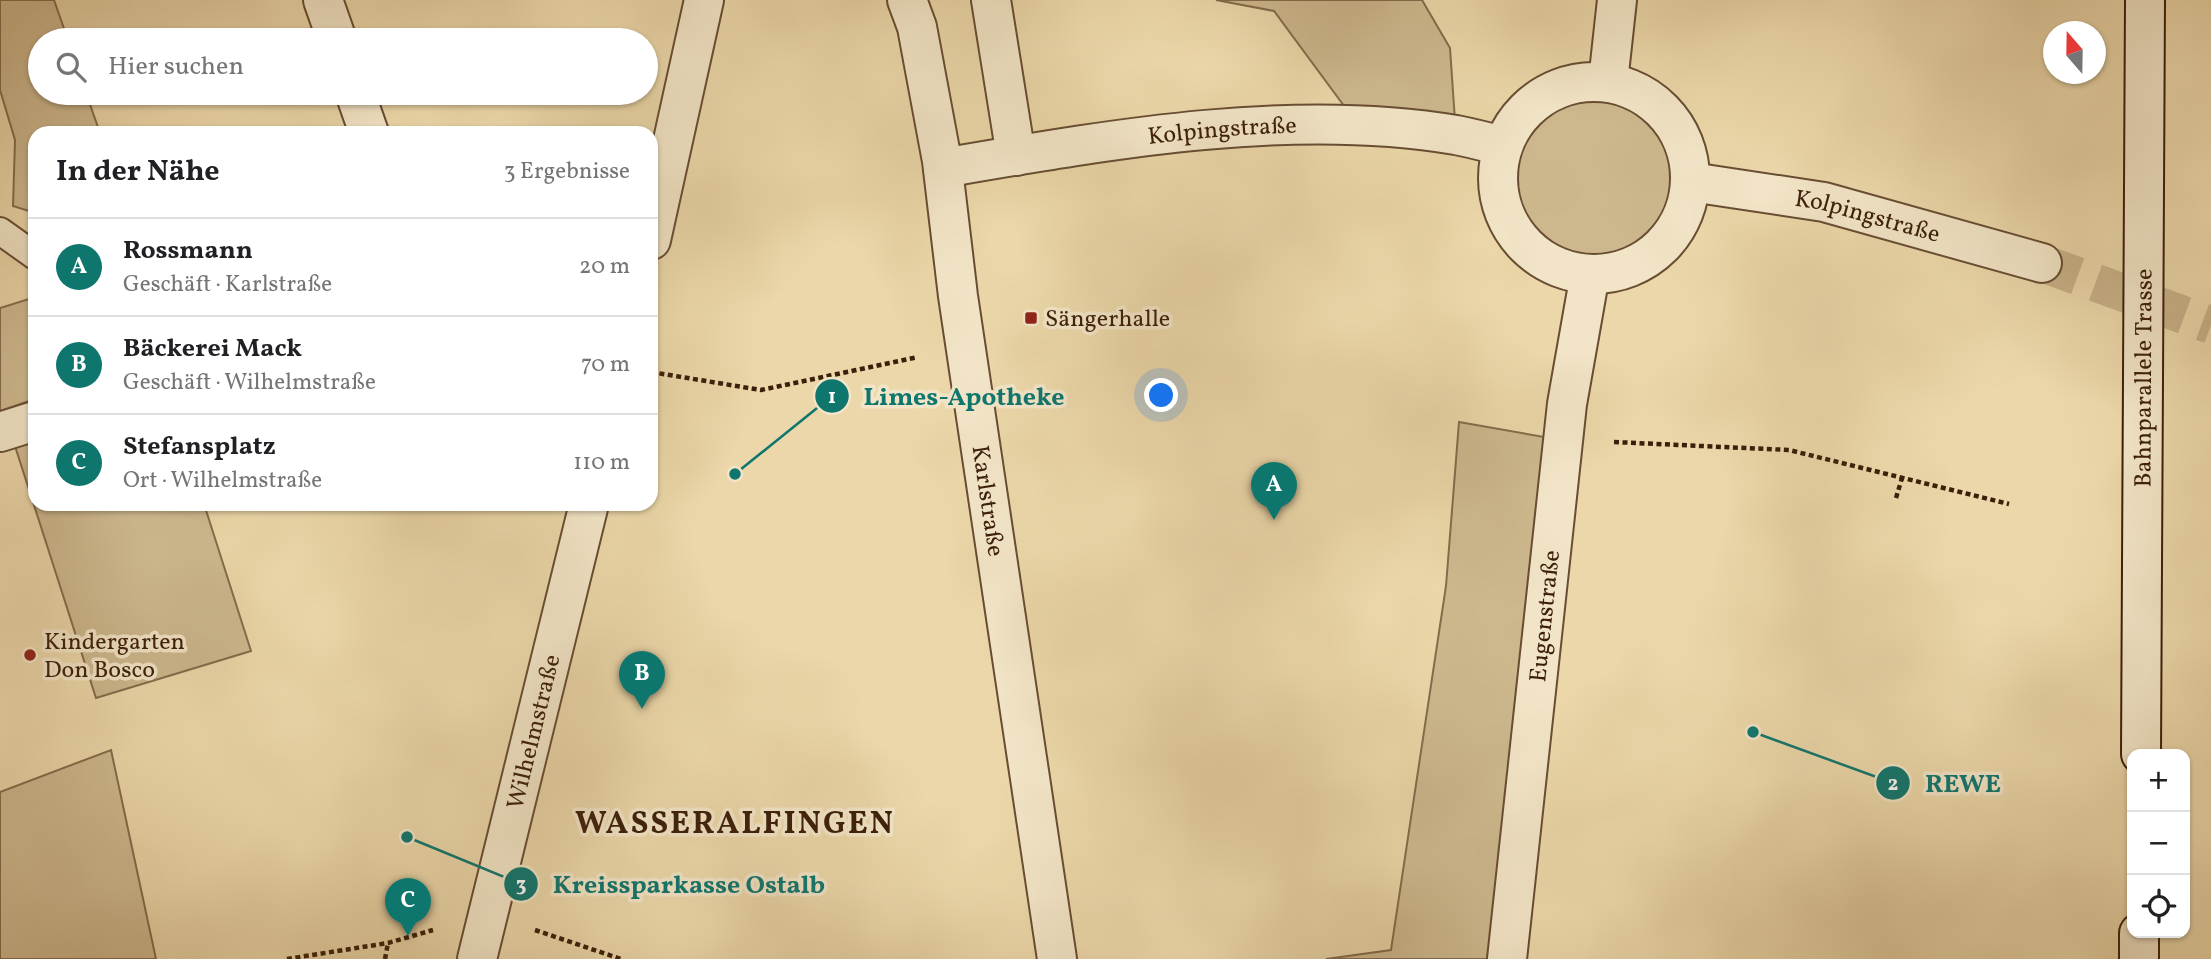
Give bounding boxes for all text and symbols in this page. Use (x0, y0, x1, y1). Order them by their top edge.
north arrow (2043, 21, 2106, 84)
search box (28, 28, 658, 105)
icon: search (52, 48, 90, 86)
text: Hier suchen (108, 49, 244, 85)
street label: Kolpingstraße (1146, 110, 1297, 155)
text: In der Nähe (56, 151, 220, 193)
text: 3 Ergebnisse (504, 156, 630, 188)
street label: Kolpingstraße (1792, 183, 1944, 253)
text: Rossmann (123, 233, 253, 269)
text: A (71, 251, 87, 283)
text: 20 m (579, 251, 630, 283)
text: Geschäft · Karlstraße (123, 269, 332, 301)
street label: Bahnparallele Trasse (2127, 269, 2163, 487)
place label: Sängerhalle (1045, 303, 1170, 337)
marker: Sängerhalle (1023, 310, 1039, 326)
text: Bäckerei Mack (123, 331, 302, 367)
text: B (71, 349, 87, 381)
text: 70 m (581, 349, 630, 381)
text: Geschäft · Wilhelmstraße (123, 367, 376, 399)
callout: Limes-Apotheke (815, 372, 1079, 419)
your location (1144, 378, 1178, 412)
text: Limes-Apotheke (863, 380, 1065, 416)
text: 1 (828, 383, 836, 412)
text: Stefansplatz (123, 429, 276, 465)
street label: Karlstraße (962, 443, 1012, 559)
text: C (72, 447, 86, 479)
text: 110 m (573, 447, 630, 479)
pin: A (1251, 462, 1297, 520)
text: Ort · Wilhelmstraße (123, 465, 322, 497)
street label: Eugenstraße (1522, 549, 1570, 684)
place label: Kindergarten Don Bosco (44, 626, 185, 688)
marker: Kindergarten Don Bosco (22, 647, 38, 663)
street label: Wilhelmstraße (499, 651, 570, 813)
pin: B (619, 651, 665, 709)
map controls (2127, 749, 2190, 938)
button: + (2127, 749, 2190, 812)
callout: REWE (1875, 759, 2015, 806)
text: REWE (1925, 767, 2001, 803)
text: 2 (1888, 770, 1898, 799)
district label: WASSERALFINGEN (575, 803, 895, 847)
button: − (2127, 812, 2190, 875)
callout: Kreissparkasse Ostalb (504, 860, 839, 907)
text: Kreissparkasse Ostalb (553, 868, 825, 904)
text: 3 (516, 871, 526, 900)
button: locate (2127, 875, 2190, 938)
pin: C (385, 878, 431, 936)

